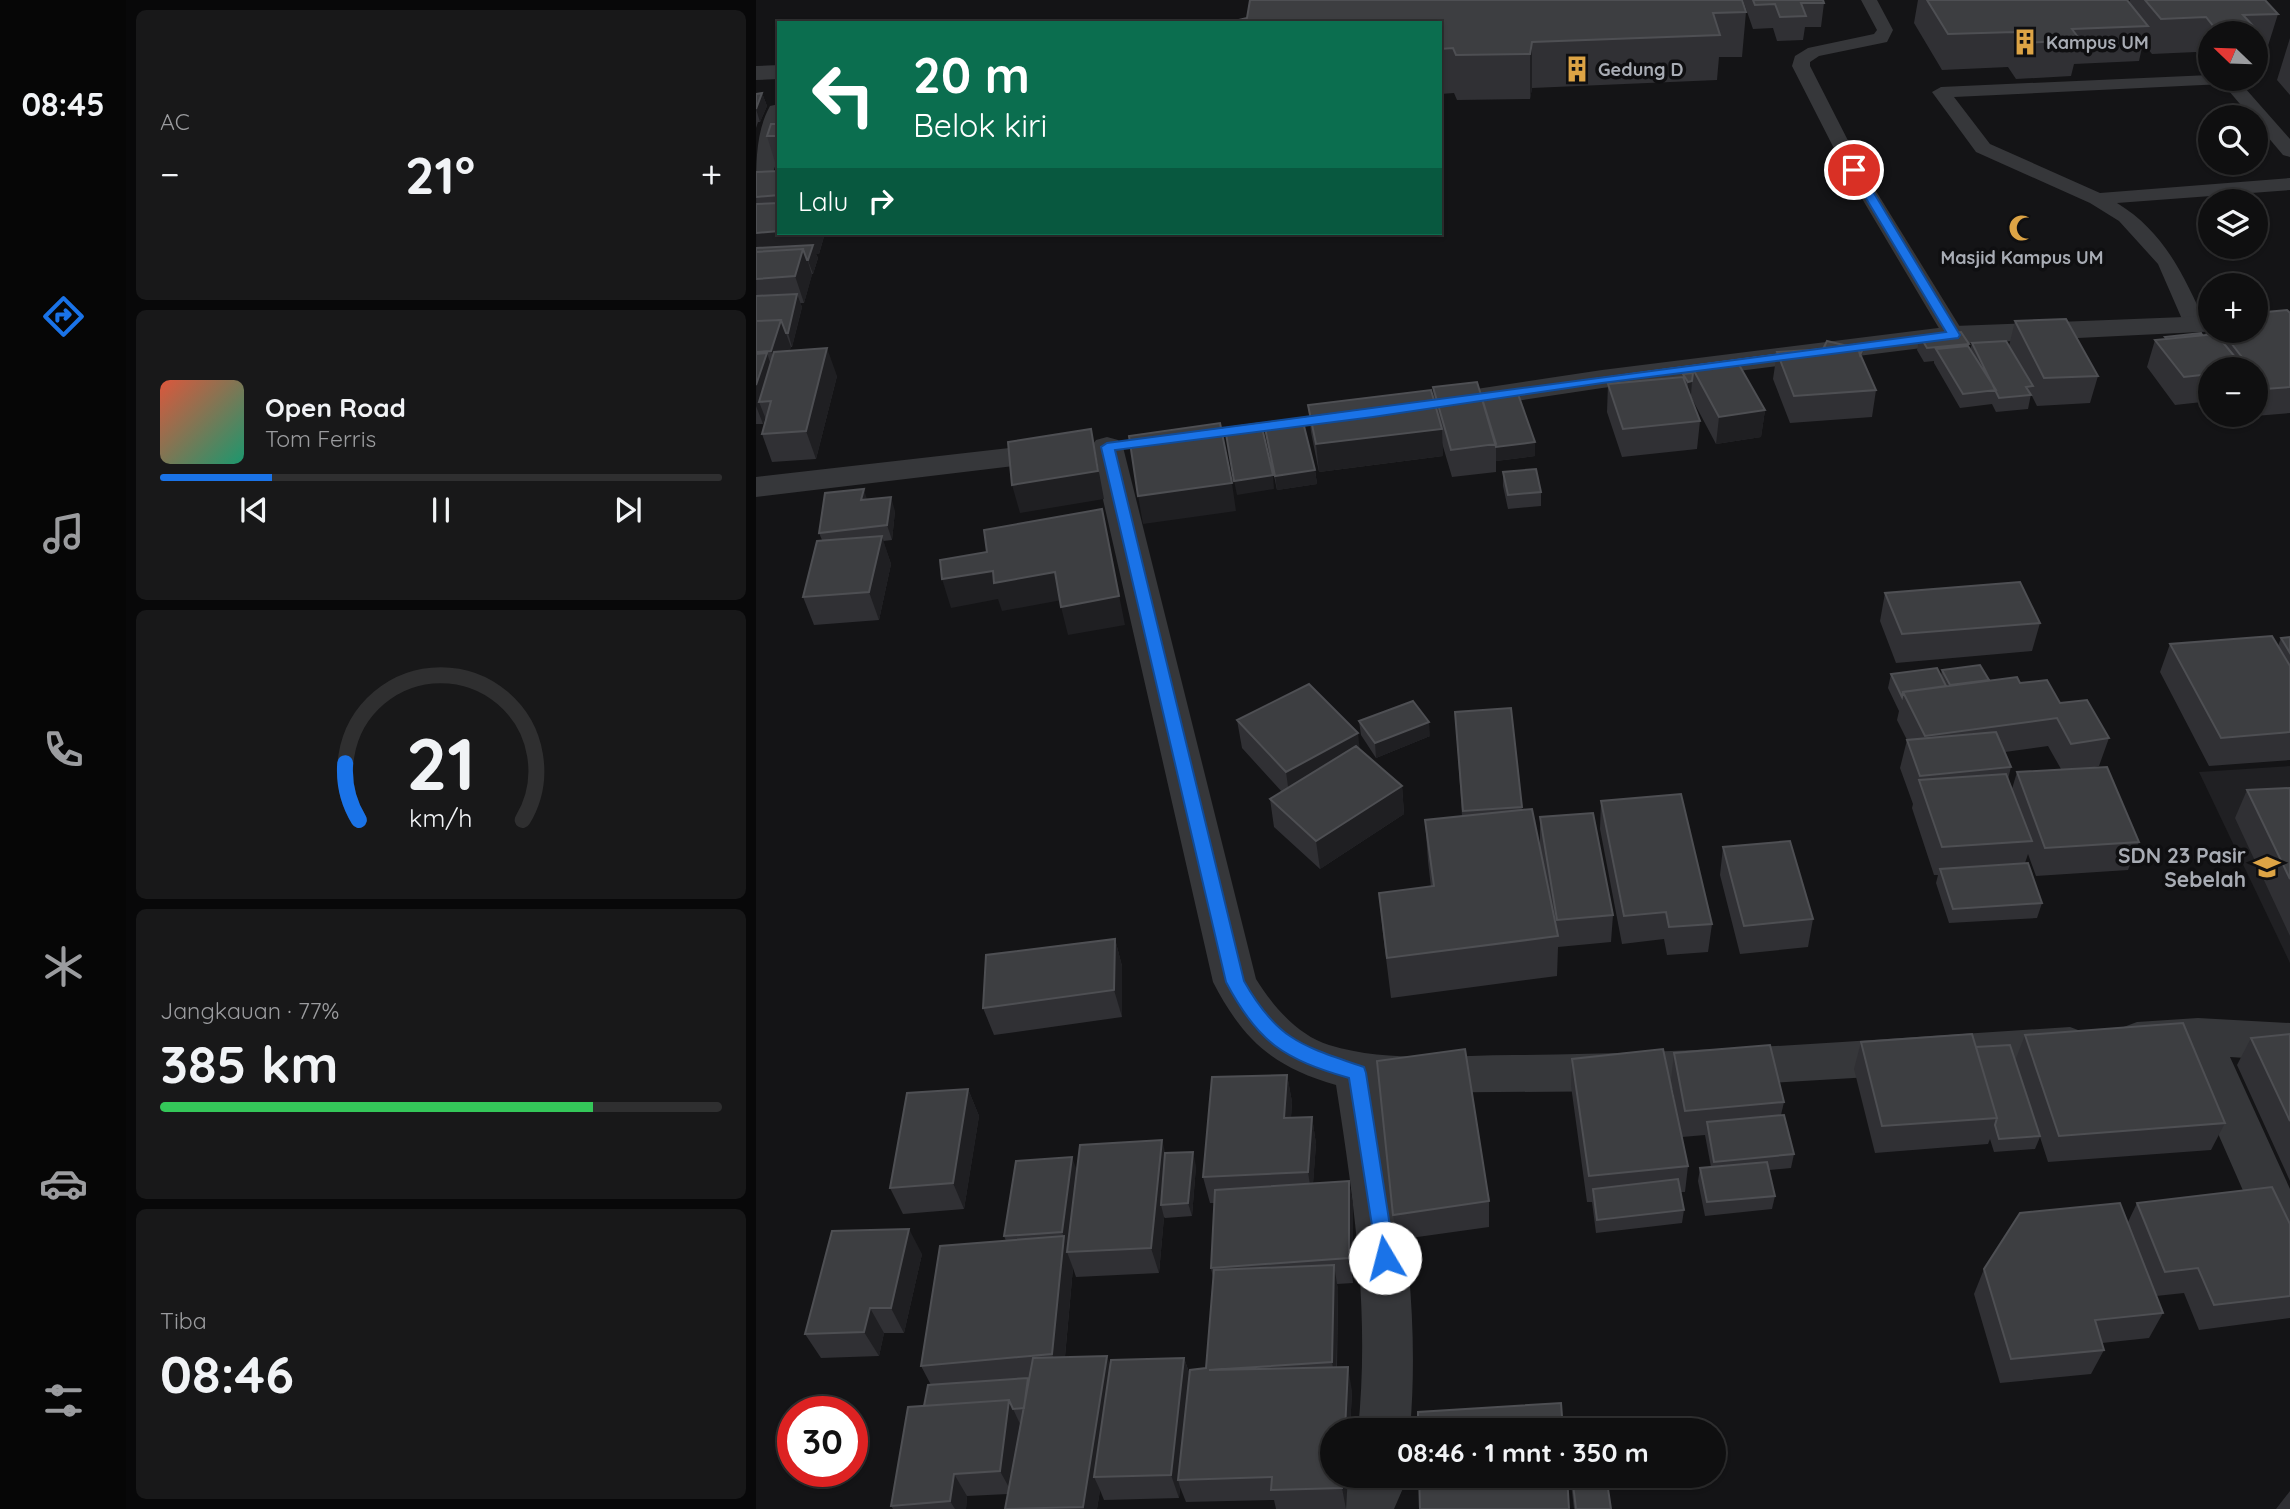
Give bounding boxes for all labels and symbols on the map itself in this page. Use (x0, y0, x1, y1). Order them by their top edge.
north arrow (2198, 21, 2268, 91)
building icon: Kampus UM (2010, 27, 2040, 57)
place label: Kampus UM (2046, 31, 2149, 54)
building icon: Gedung D (1562, 54, 1592, 84)
place label: Gedung D (1598, 58, 1684, 81)
pin (1824, 140, 1884, 200)
mosque icon: Masjid Kampus UM (2007, 213, 2037, 243)
place label: Masjid Kampus UM (1941, 246, 2103, 269)
place label: SDN 23 Pasir Sebelah (2118, 842, 2246, 892)
school or university icon: SDN 23 Pasir Sebelah (2252, 852, 2282, 882)
position arrow (1348, 1221, 1422, 1295)
speed limit sign: 30 (777, 1396, 868, 1487)

